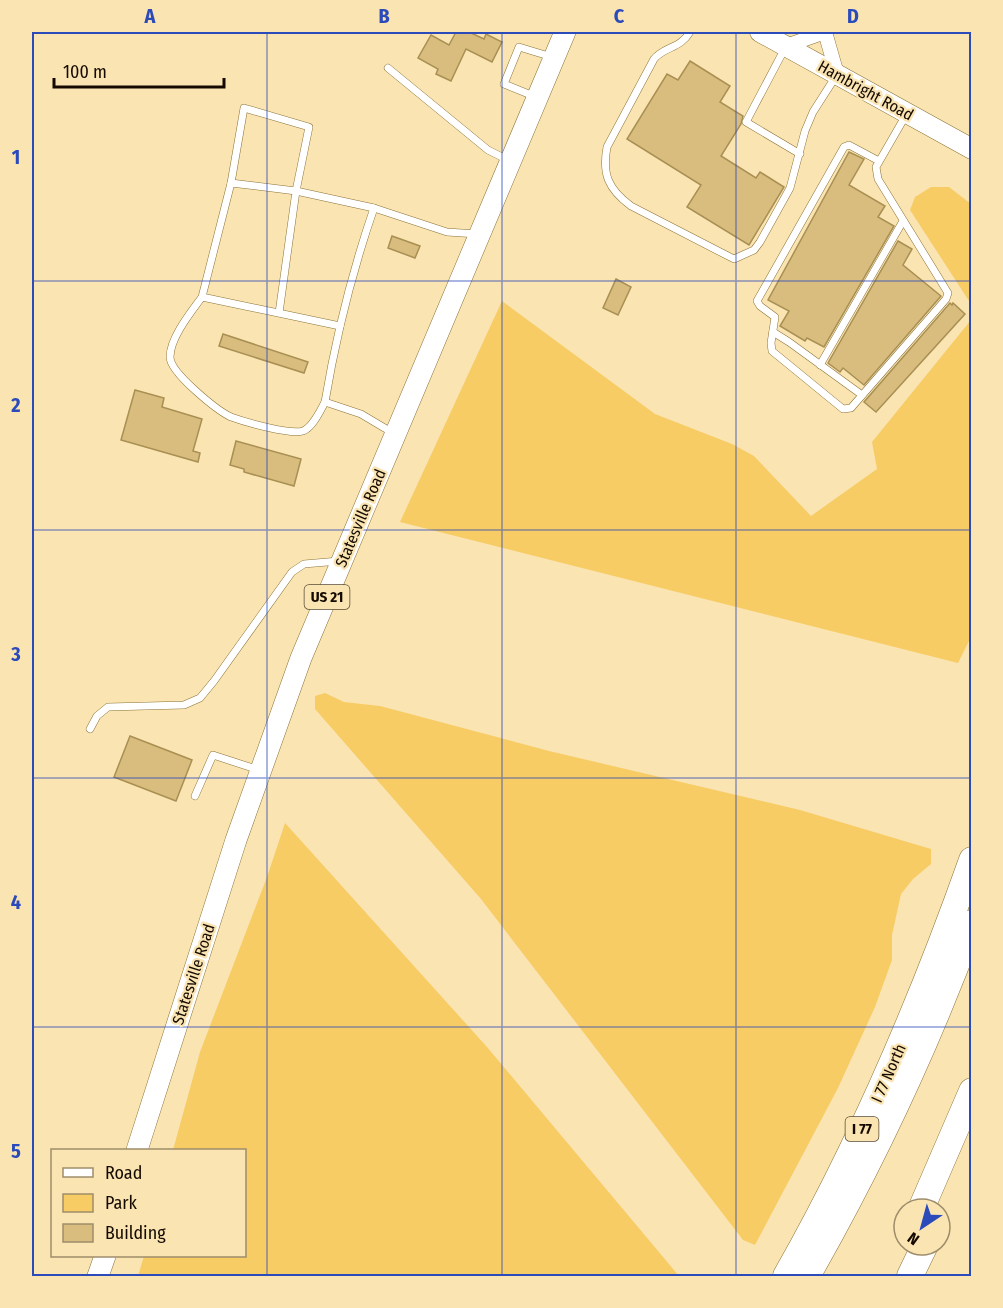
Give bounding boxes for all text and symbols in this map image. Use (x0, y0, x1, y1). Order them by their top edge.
text: A (144, 4, 157, 28)
text: B (378, 4, 390, 28)
text: C (614, 4, 625, 28)
text: D (847, 4, 859, 28)
scale bar (54, 51, 224, 89)
street label: Hambright Road (815, 56, 917, 124)
text: 100 m (63, 61, 107, 83)
text: 1 (12, 145, 20, 169)
text: 2 (10, 393, 21, 417)
street label: Statesville Road (331, 466, 390, 570)
road number: US 21 (304, 585, 350, 609)
text: 3 (10, 642, 21, 666)
text: 4 (11, 890, 21, 914)
street label: Statesville Road (168, 921, 219, 1027)
street label: I 77 North (867, 1041, 910, 1105)
road number: I 77 (846, 1117, 878, 1141)
text: 5 (11, 1139, 21, 1163)
legend (51, 1149, 246, 1257)
text: Road (105, 1162, 142, 1184)
text: Park (105, 1192, 138, 1214)
north arrow (892, 1197, 952, 1257)
text: Building (105, 1222, 166, 1244)
text: N (904, 1228, 923, 1249)

